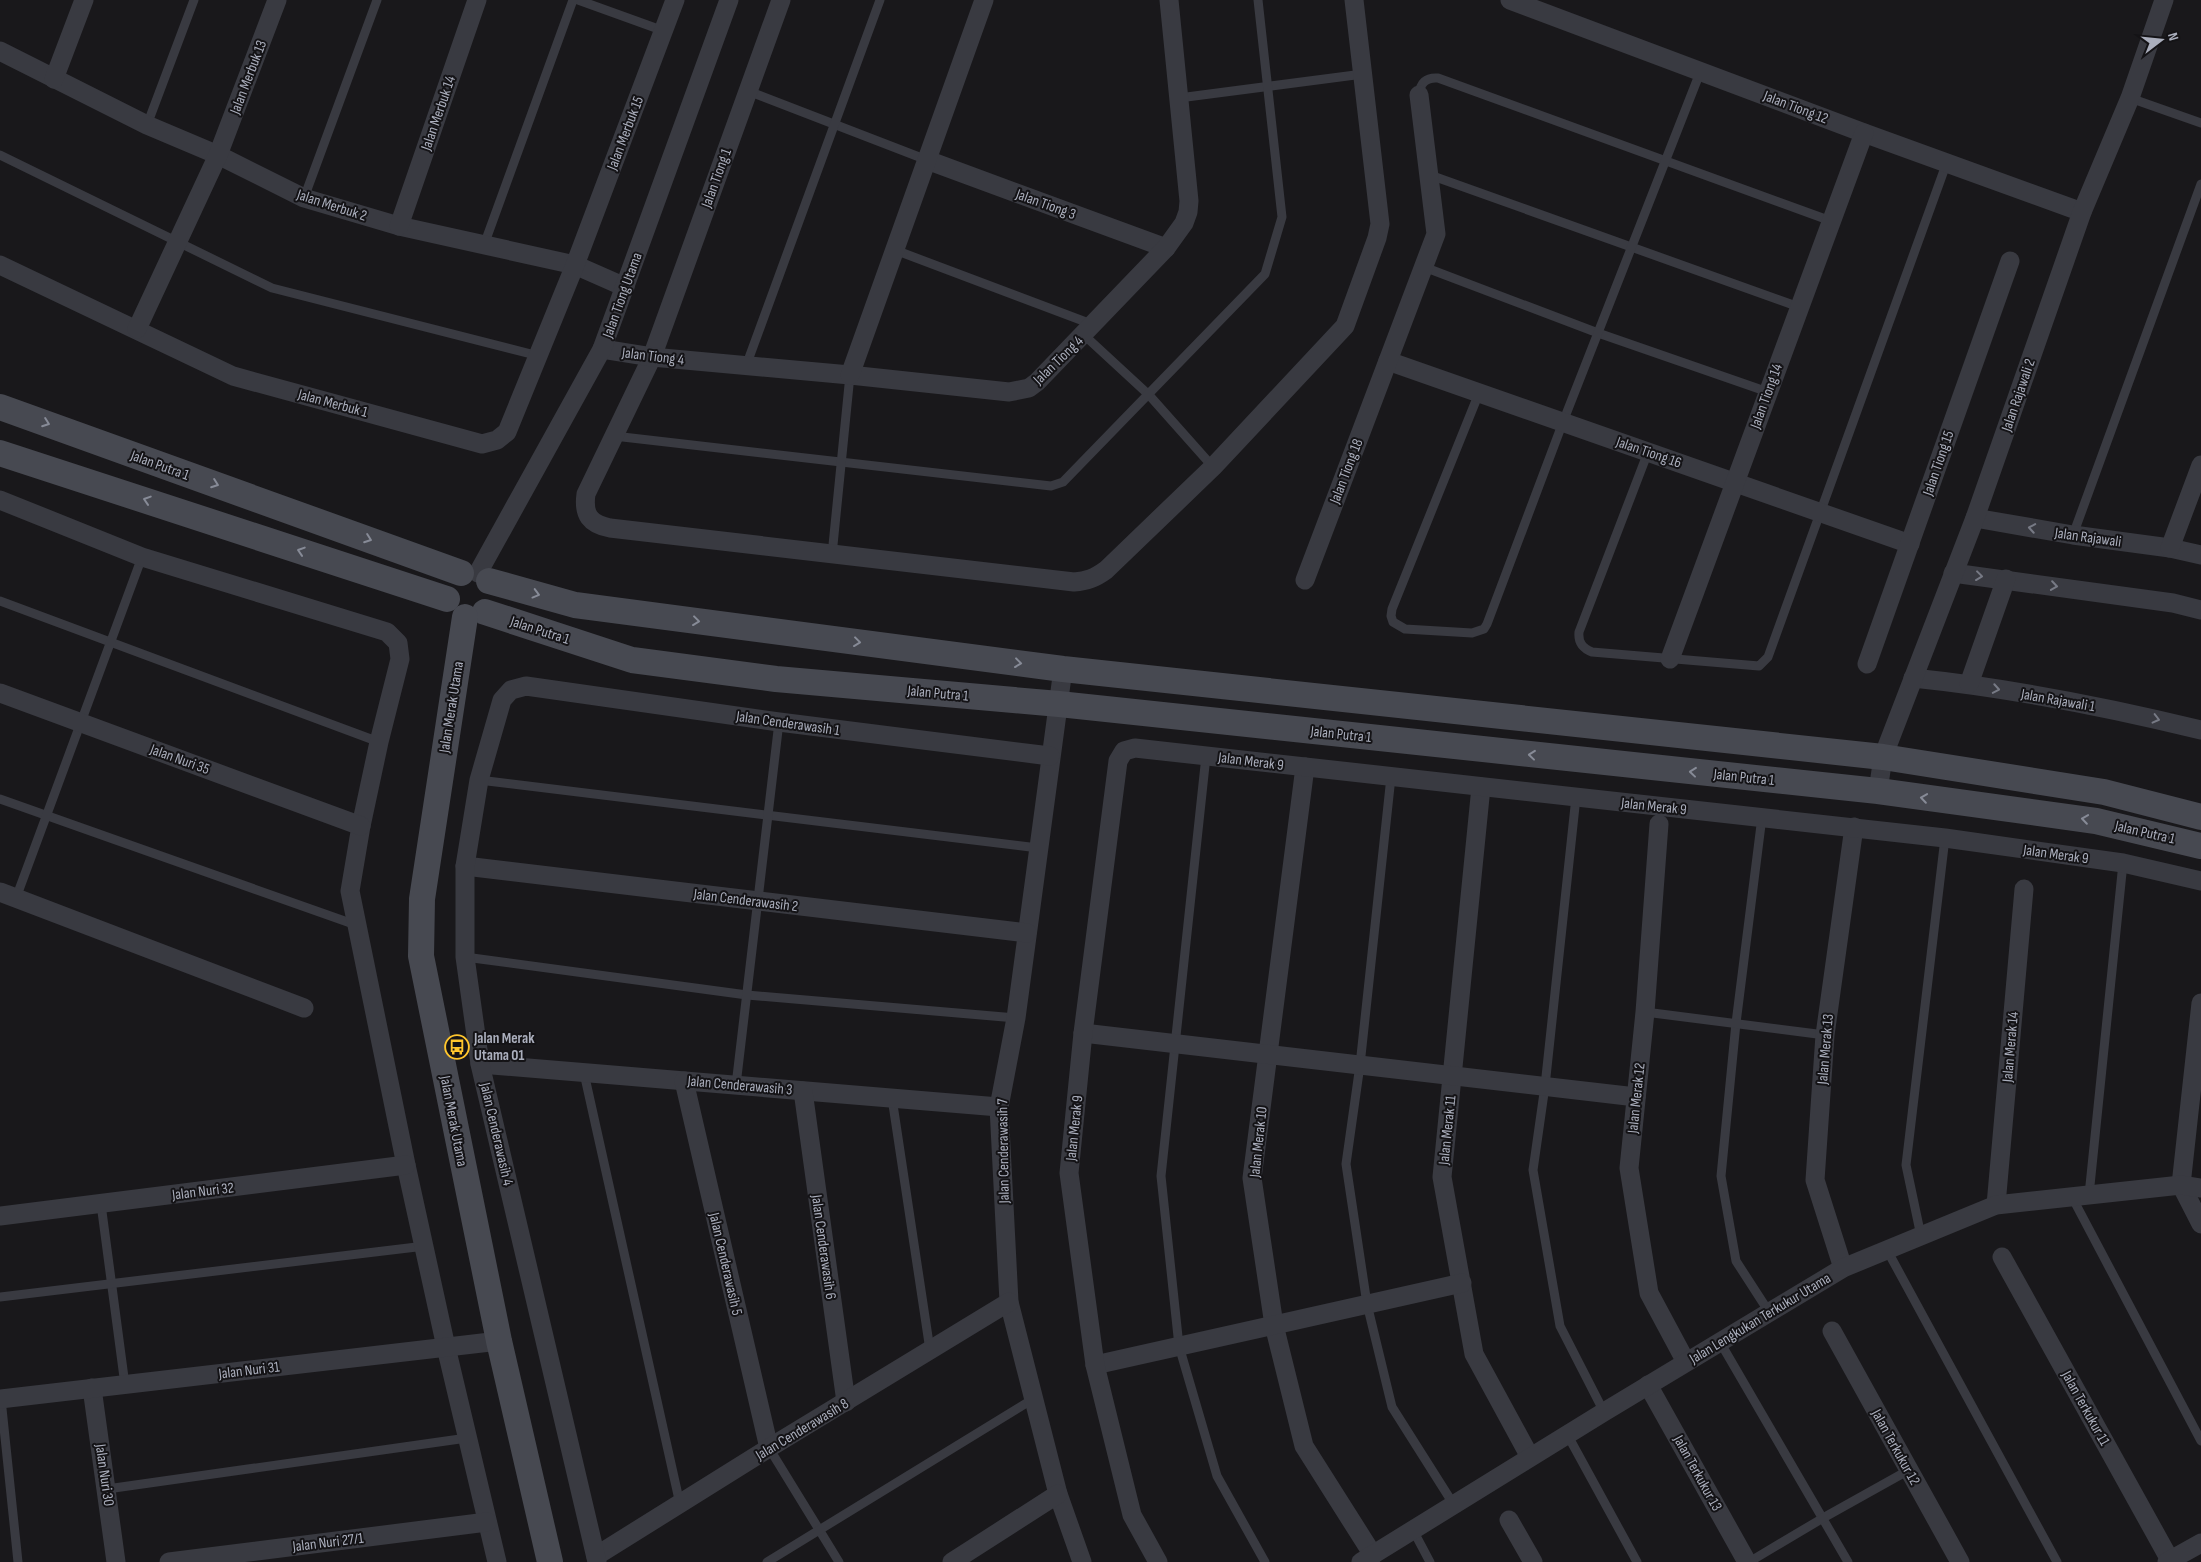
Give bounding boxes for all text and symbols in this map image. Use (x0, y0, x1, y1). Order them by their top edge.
north arrow (2136, 15, 2186, 65)
text: N (2164, 31, 2182, 42)
street label: Jalan Merbuk 13 (225, 38, 271, 118)
street label: Jalan Merbuk 14 (417, 73, 460, 154)
street label: Jalan Tiong 12 (1760, 86, 1831, 128)
street label: Jalan Merbuk 15 (602, 94, 648, 174)
street label: Jalan Tiong 1 (697, 145, 736, 211)
street label: Jalan Merbuk 2 (294, 185, 369, 226)
street label: Jalan Tiong 3 (1012, 185, 1078, 224)
street label: Jalan Tiong Utama (598, 250, 647, 341)
street label: Jalan Tiong 4 (1029, 332, 1087, 390)
street label: Jalan Tiong 4 (620, 343, 685, 370)
street label: Jalan Rajawali 2 (1997, 356, 2040, 435)
street label: Jalan Tiong 14 (1746, 361, 1787, 432)
street label: Jalan Merbuk 1 (295, 385, 371, 422)
one-way arrow (41, 417, 50, 427)
street label: Jalan Tiong 15 (1918, 428, 1958, 499)
street label: Jalan Tiong 16 (1613, 432, 1684, 473)
street label: Jalan Tiong 18 (1325, 436, 1368, 507)
street label: Jalan Putra 1 (127, 446, 192, 485)
one-way arrow (210, 478, 219, 488)
one-way arrow (143, 496, 152, 506)
street label: Jalan Rajawali (2052, 523, 2123, 552)
one-way arrow (2028, 524, 2036, 534)
one-way arrow (363, 533, 372, 543)
one-way arrow (298, 547, 306, 557)
one-way arrow (1975, 570, 1983, 581)
one-way arrow (2050, 580, 2058, 591)
one-way arrow (532, 588, 540, 599)
street label: Jalan Putra 1 (507, 612, 572, 649)
one-way arrow (692, 615, 700, 626)
one-way arrow (854, 636, 862, 647)
one-way arrow (1015, 657, 1023, 668)
street label: Jalan Merak Utama (435, 660, 468, 755)
street label: Jalan Putra 1 (906, 681, 970, 706)
one-way arrow (1992, 683, 2001, 693)
street label: Jalan Rajawali 1 (2019, 684, 2097, 716)
street label: Jalan Cenderawasih 1 (734, 707, 842, 740)
one-way arrow (2151, 713, 2160, 724)
street label: Jalan Putra 1 (1309, 722, 1373, 747)
street label: Jalan Nuri 35 (147, 740, 212, 779)
street label: Jalan Merak 9 (1216, 748, 1285, 775)
one-way arrow (1527, 750, 1535, 761)
street label: Jalan Putra 1 (1712, 765, 1776, 790)
one-way arrow (1689, 767, 1697, 778)
one-way arrow (1920, 793, 1929, 803)
street label: Jalan Merak 9 (1619, 794, 1688, 819)
one-way arrow (2081, 814, 2089, 825)
street label: Jalan Putra 1 (2112, 816, 2177, 849)
street label: Jalan Merak 9 (2021, 840, 2090, 868)
street label: Jalan Cenderawasih 2 (692, 885, 799, 916)
street label: Jalan Merak 14 (1998, 1011, 2023, 1084)
street label: Jalan Merak 13 (1813, 1013, 1838, 1086)
place label: Jalan Merak Utama 01 (473, 1029, 535, 1065)
bus stop icon: Jalan Merak Utama 01 (444, 1034, 470, 1060)
street label: Jalan Merak 12 (1623, 1062, 1650, 1135)
street label: Jalan Cenderawasih 3 (686, 1071, 793, 1100)
street label: Jalan Merak Utama (435, 1073, 472, 1168)
street label: Jalan Cenderawasih 4 (475, 1080, 518, 1187)
street label: Jalan Merak 9 (1062, 1094, 1087, 1163)
street label: Jalan Merak 11 (1434, 1094, 1461, 1167)
street label: Jalan Cenderawasih 7 (993, 1098, 1014, 1205)
street label: Jalan Merak 10 (1245, 1106, 1272, 1179)
street label: Jalan Nuri 32 (170, 1178, 235, 1205)
street label: Jalan Cenderawasih 6 (807, 1193, 840, 1301)
street label: Jalan Cenderawasih 5 (704, 1210, 747, 1317)
street label: Jalan Lengkukan Terkukur Utama (1685, 1269, 1835, 1369)
street label: Jalan Nuri 31 (217, 1357, 281, 1384)
street label: Jalan Terkukur 11 (2057, 1367, 2114, 1450)
street label: Jalan Cenderawasih 8 (751, 1394, 852, 1465)
street label: Jalan Terkukur 12 (1866, 1405, 1924, 1489)
street label: Jalan Terkukur 13 (1668, 1431, 1726, 1515)
street label: Jalan Nuri 30 (91, 1442, 118, 1507)
street label: Jalan Nuri 27/1 (291, 1529, 365, 1556)

